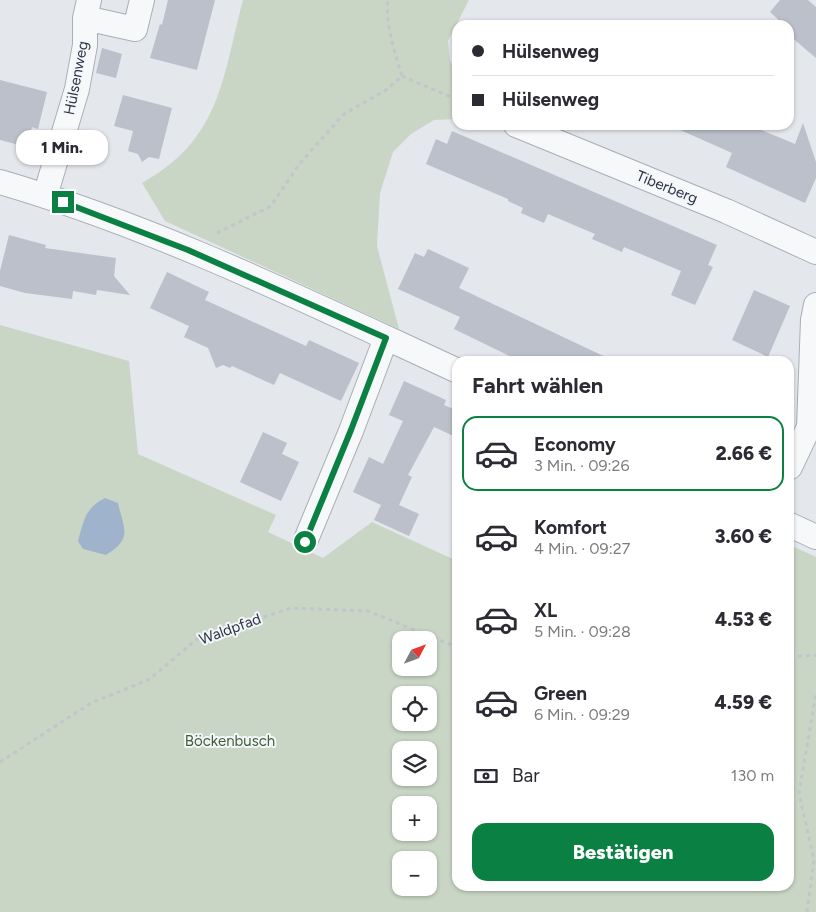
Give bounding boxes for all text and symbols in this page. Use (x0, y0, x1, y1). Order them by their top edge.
street label: Hülsenweg (60, 39, 92, 117)
text: Hülsenweg (502, 40, 599, 63)
text: Hülsenweg (502, 88, 599, 111)
callout: 1 Min. (17, 130, 109, 164)
text: 1 Min. (41, 138, 83, 157)
street label: Tiberberg (634, 167, 700, 207)
route end (52, 191, 74, 213)
text: Fahrt wählen (472, 372, 603, 399)
icon: car (474, 431, 519, 476)
text: Economy (534, 433, 616, 456)
text: 2.66 € (716, 442, 772, 465)
text: 3 Min. · 09:26 (534, 456, 630, 475)
icon: car (474, 514, 519, 559)
text: Komfort (534, 516, 607, 539)
text: 3.60 € (715, 525, 772, 548)
route start (294, 531, 316, 553)
text: 4 Min. · 09:27 (534, 539, 630, 558)
icon: car (474, 597, 519, 642)
text: XL (534, 599, 557, 622)
text: 4.53 € (715, 608, 772, 631)
street label: Waldpfad (197, 610, 263, 648)
text: 5 Min. · 09:28 (534, 622, 631, 641)
north arrow (392, 631, 438, 676)
map controls (392, 631, 437, 896)
icon: car (474, 680, 519, 725)
text: Green (534, 682, 587, 705)
button: locate (392, 686, 437, 731)
text: 4.59 € (715, 691, 772, 714)
text: 6 Min. · 09:29 (534, 705, 630, 724)
park label: Böckenbusch (185, 732, 275, 750)
button: layers (392, 741, 437, 786)
icon: cash (472, 762, 500, 790)
text: Bar (512, 764, 540, 787)
text: 130 m (731, 766, 774, 785)
button: + (392, 796, 437, 841)
button: Bestätigen (472, 823, 774, 881)
button: − (392, 851, 437, 896)

